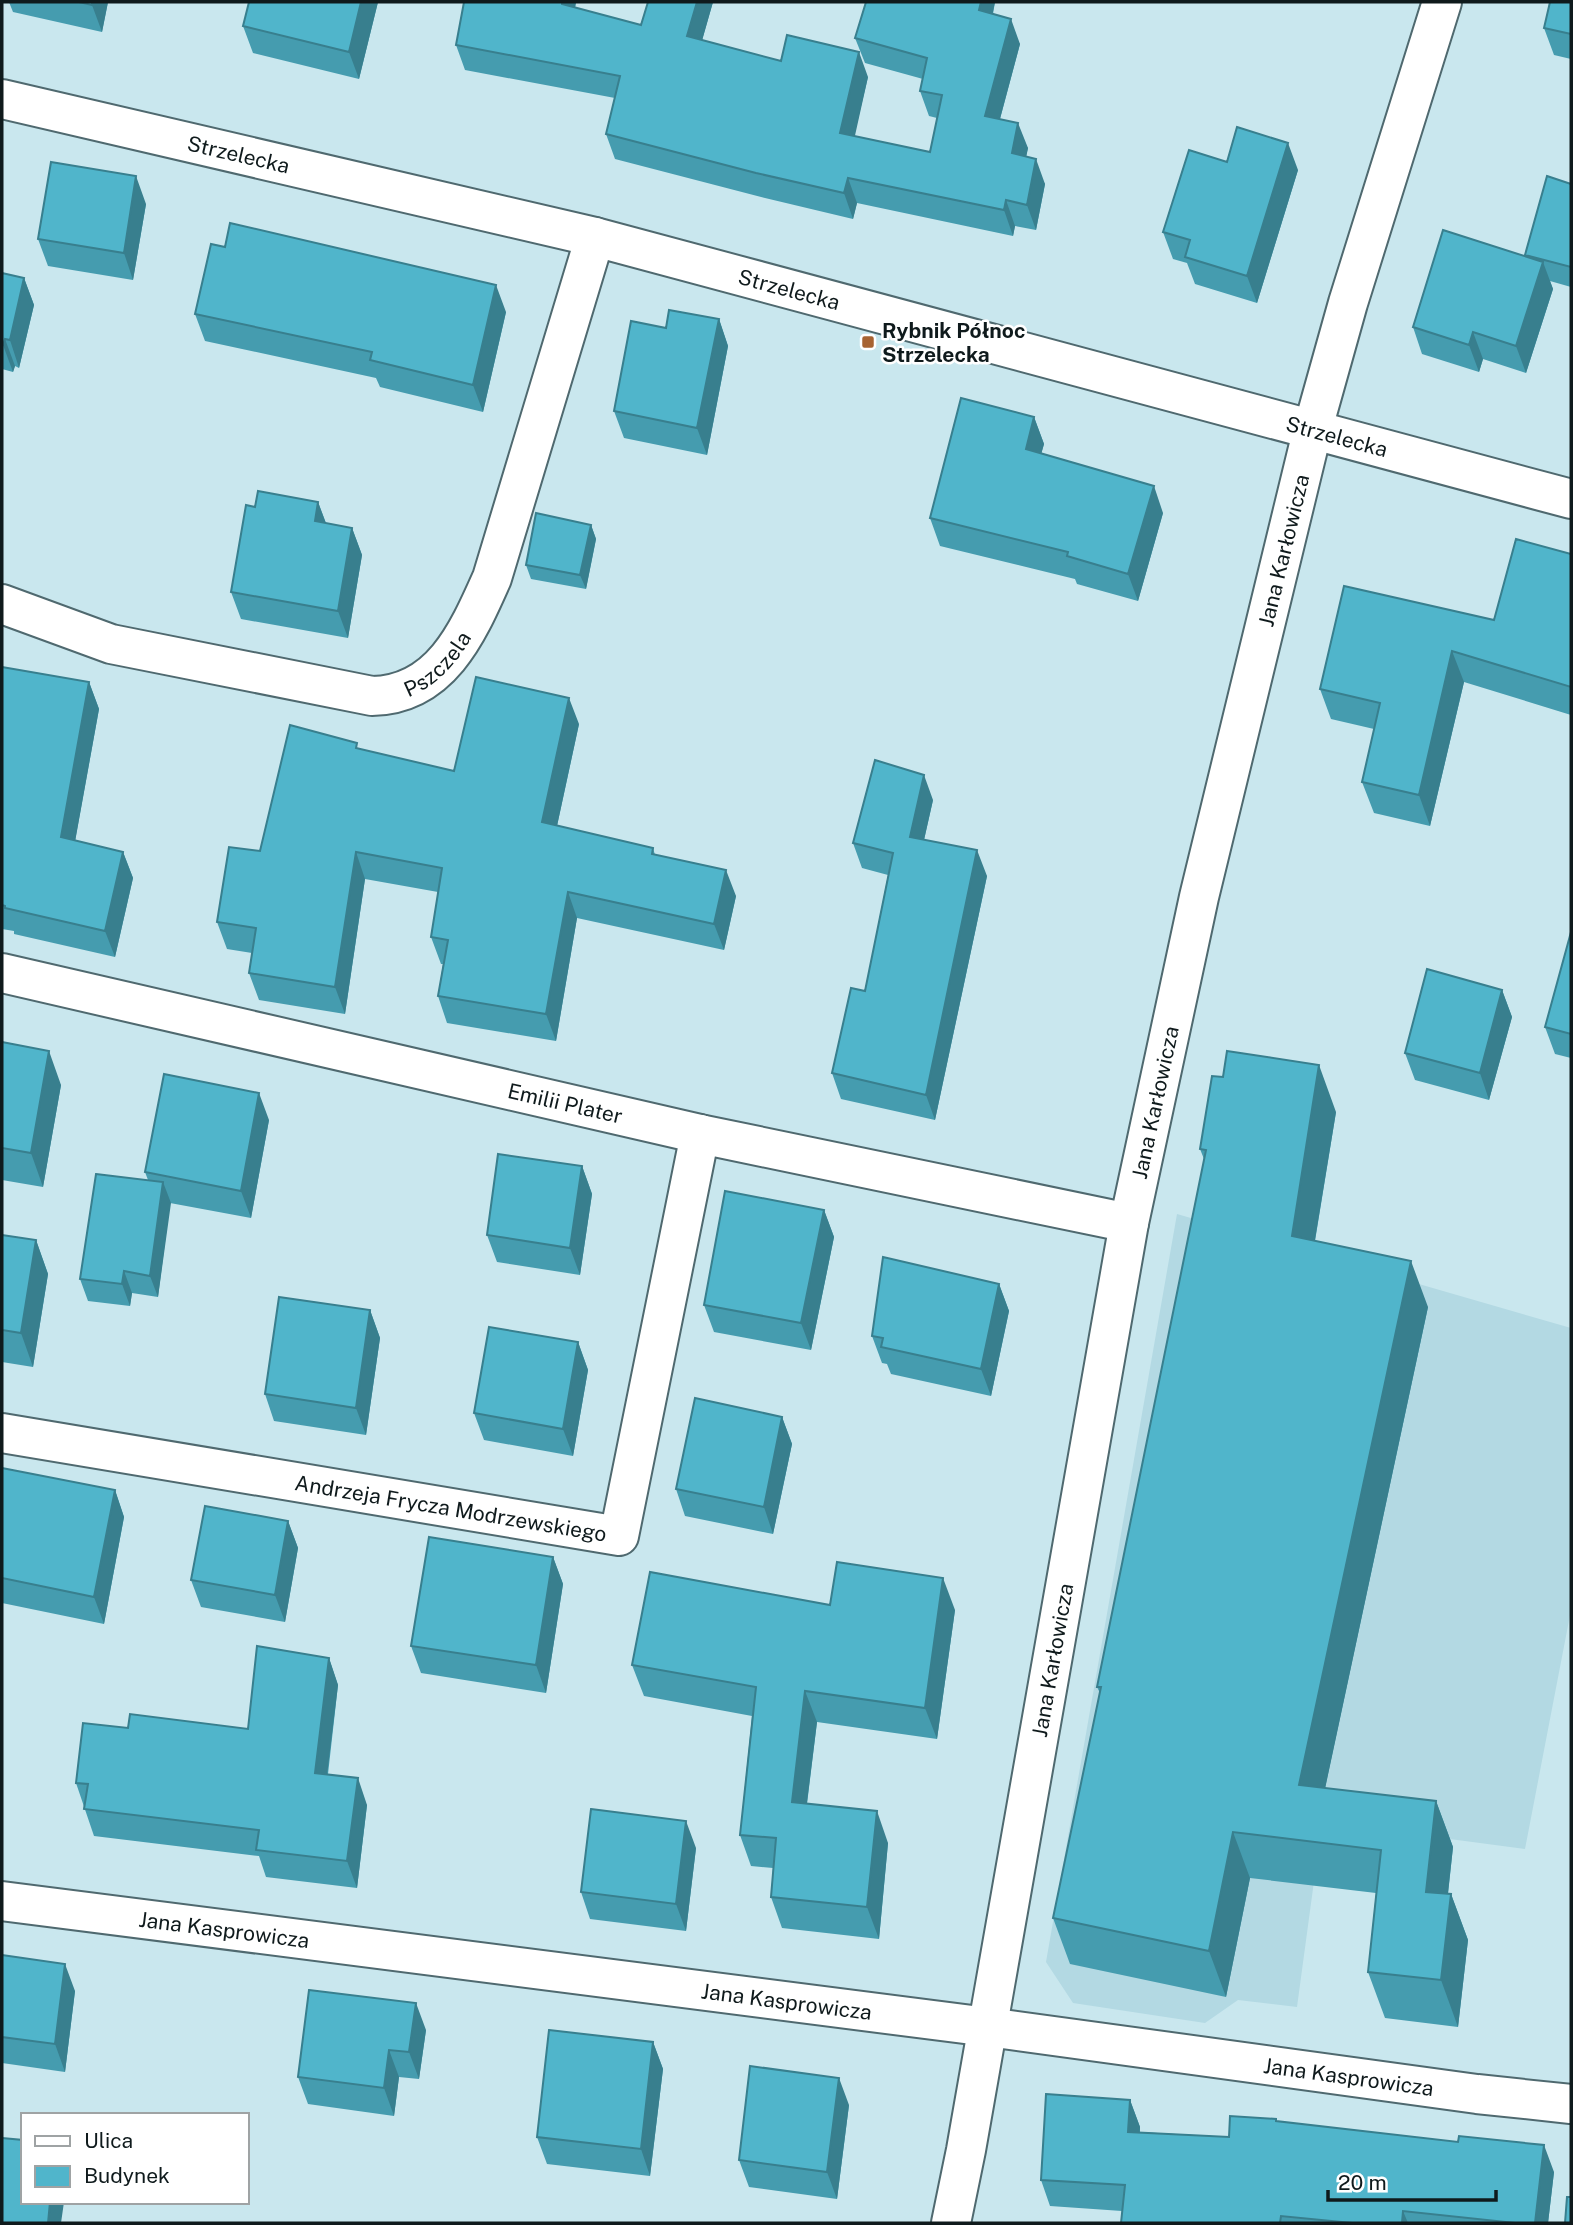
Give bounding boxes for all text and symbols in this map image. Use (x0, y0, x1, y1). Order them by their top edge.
street label: Strzelecka (185, 130, 292, 178)
street label: Strzelecka (736, 264, 843, 315)
place label: Rybnik Północ Strzelecka (882, 318, 1025, 367)
marker: Rybnik Północ Strzelecka (860, 334, 876, 350)
street label: Strzelecka (1283, 411, 1390, 462)
street label: Jana Karłowicza (1253, 472, 1314, 629)
street label: Pszczela (400, 627, 476, 702)
street label: Jana Karłowicza (1126, 1024, 1183, 1181)
street label: Emilii Plater (505, 1078, 625, 1128)
street label: Andrzeja Frycza Modrzewskiego (293, 1470, 609, 1546)
street label: Jana Karłowicza (1026, 1581, 1078, 1739)
street label: Jana Kasprowicza (137, 1906, 311, 1953)
street label: Jana Kasprowicza (700, 1978, 873, 2025)
street label: Jana Kasprowicza (1262, 2052, 1435, 2100)
legend (21, 2113, 248, 2204)
text: Ulica (84, 2128, 133, 2153)
scale bar (1328, 2158, 1496, 2202)
text: Budynek (84, 2163, 170, 2188)
text: 20 m (1338, 2170, 1387, 2195)

